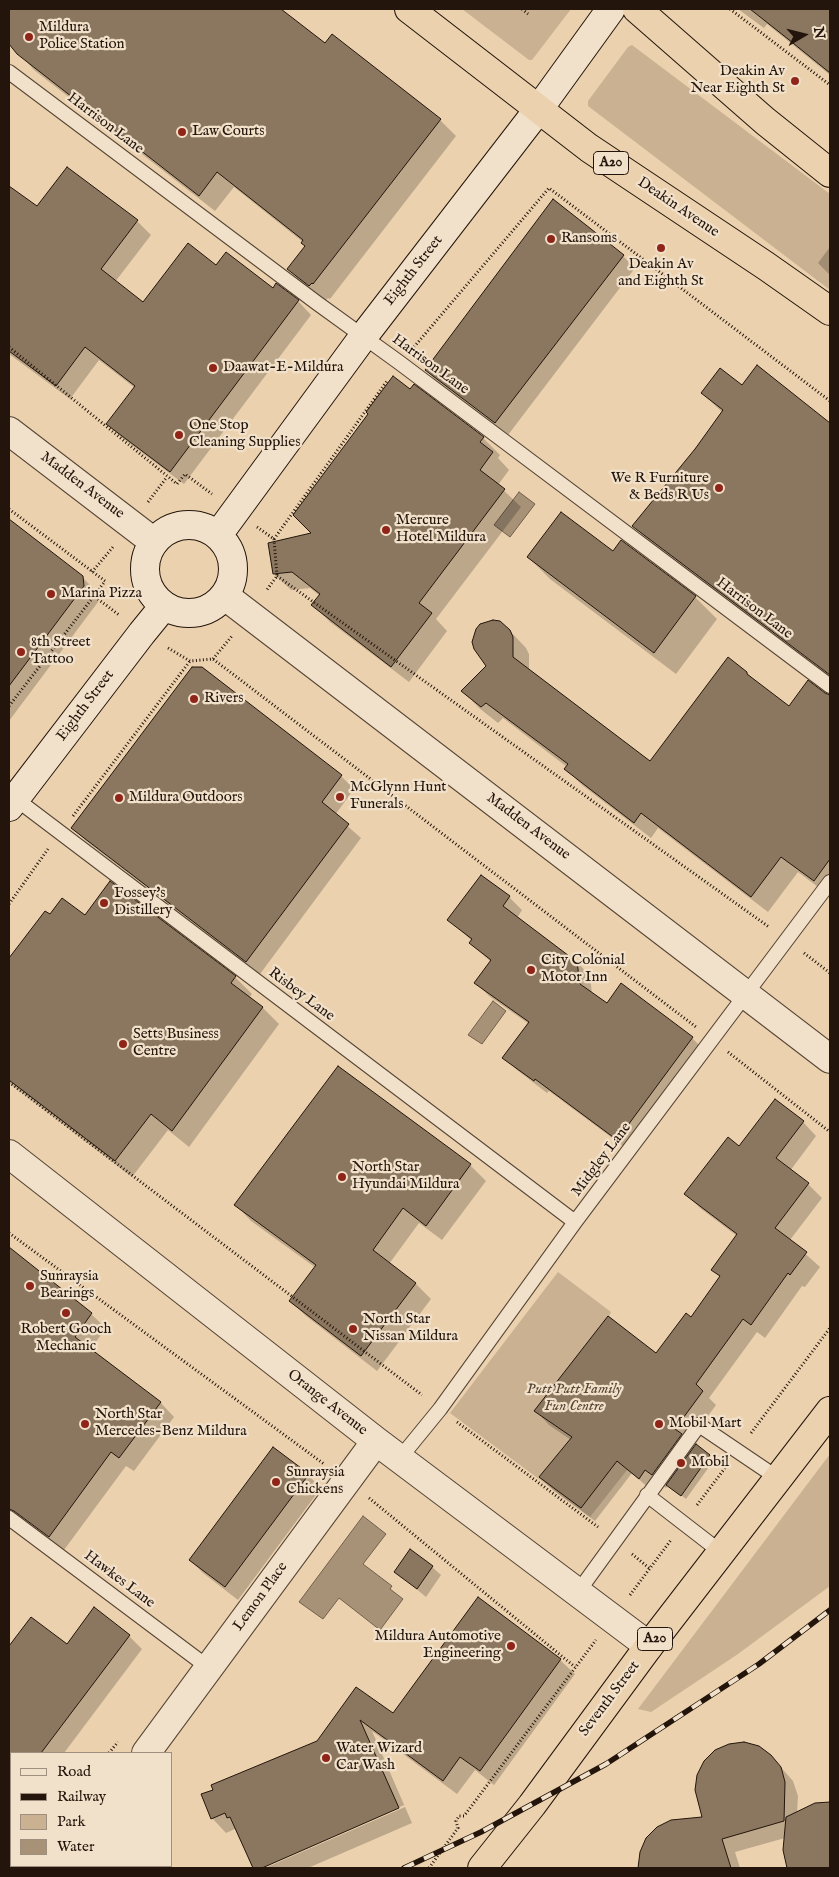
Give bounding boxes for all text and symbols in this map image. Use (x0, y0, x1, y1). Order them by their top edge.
north arrow (779, 10, 829, 60)
place label: Mildura Police Station (39, 19, 124, 54)
text: N (809, 26, 829, 40)
marker: Mildura Police Station (23, 31, 35, 43)
place label: Deakin Av Near Eighth St (691, 63, 785, 98)
marker: Deakin Av Near Eighth St (789, 75, 801, 87)
street label: Harrison Lane (63, 89, 147, 159)
place label: Law Courts (192, 123, 265, 141)
marker: Law Courts (176, 126, 188, 138)
road number: A20 (594, 152, 628, 174)
street label: Deakin Avenue (634, 174, 722, 242)
place label: Ransoms (561, 230, 617, 248)
street label: Eighth Street (381, 232, 447, 310)
marker: Ransoms (545, 233, 557, 245)
marker: Deakin Av and Eighth St (655, 242, 667, 254)
place label: Deakin Av and Eighth St (618, 256, 704, 291)
street label: Harrison Lane (388, 331, 472, 399)
place label: Daawat-E-Mildura (223, 359, 344, 377)
marker: Daawat-E-Mildura (207, 362, 219, 374)
place label: One Stop Cleaning Supplies (189, 417, 300, 452)
marker: One Stop Cleaning Supplies (173, 429, 185, 441)
street label: Madden Avenue (36, 449, 128, 523)
place label: We R Furniture & Beds R Us (611, 470, 709, 505)
marker: We R Furniture & Beds R Us (713, 482, 725, 494)
place label: Mercure Hotel Mildura (396, 512, 486, 547)
marker: Mercure Hotel Mildura (380, 524, 392, 536)
street label: Harrison Lane (712, 574, 796, 644)
place label: Marina Pizza (61, 585, 142, 603)
marker: Marina Pizza (45, 588, 57, 600)
place label: 8th Street Tattoo (31, 634, 91, 669)
marker: 8th Street Tattoo (15, 646, 27, 658)
street label: Eighth Street (53, 667, 119, 745)
place label: Rivers (204, 690, 244, 708)
marker: Rivers (188, 693, 200, 705)
place label: McGlynn Hunt Funerals (350, 779, 446, 814)
place label: Mildura Outdoors (129, 789, 242, 807)
street label: Madden Avenue (482, 790, 574, 864)
marker: McGlynn Hunt Funerals (334, 791, 346, 803)
marker: Mildura Outdoors (113, 792, 125, 804)
place label: Fossey's Distillery (114, 885, 172, 920)
marker: Fossey's Distillery (98, 897, 110, 909)
place label: City Colonial Motor Inn (541, 952, 625, 987)
street label: Risbey Lane (264, 964, 338, 1026)
marker: City Colonial Motor Inn (525, 964, 537, 976)
place label: Setts Business Centre (133, 1026, 219, 1061)
marker: Setts Business Centre (117, 1038, 129, 1050)
street label: Midgley Lane (568, 1120, 636, 1200)
place label: North Star Hyundai Mildura (352, 1159, 459, 1194)
marker: North Star Hyundai Mildura (336, 1171, 348, 1183)
place label: Sunraysia Bearings (40, 1268, 98, 1303)
marker: Sunraysia Bearings (24, 1280, 36, 1292)
marker: Robert Gooch Mechanic (60, 1307, 72, 1319)
place label: North Star Nissan Mildura (363, 1311, 458, 1346)
place label: Robert Gooch Mechanic (21, 1321, 111, 1356)
marker: North Star Nissan Mildura (347, 1323, 359, 1335)
street label: Orange Avenue (283, 1366, 371, 1440)
park label: Putt Putt Family Fun Centre (527, 1381, 621, 1416)
place label: North Star Mercedes-Benz Mildura (95, 1406, 247, 1441)
place label: Mobil Mart (669, 1415, 742, 1433)
marker: North Star Mercedes-Benz Mildura (79, 1418, 91, 1430)
marker: Mobil Mart (653, 1418, 665, 1430)
place label: Mobil (691, 1454, 729, 1472)
marker: Mobil (675, 1457, 687, 1469)
place label: Sunraysia Chickens (286, 1464, 344, 1499)
marker: Sunraysia Chickens (270, 1476, 282, 1488)
street label: Hawkes Lane (80, 1547, 158, 1613)
street label: Lemon Place (230, 1559, 292, 1635)
place label: Mildura Automotive Engineering (375, 1628, 501, 1663)
road number: A20 (638, 1628, 672, 1650)
marker: Mildura Automotive Engineering (505, 1640, 517, 1652)
street label: Seventh Street (576, 1658, 644, 1740)
place label: Water Wizard Car Wash (336, 1740, 422, 1775)
legend (10, 1752, 172, 1867)
marker: Water Wizard Car Wash (320, 1752, 332, 1764)
text: Road (57, 1762, 91, 1781)
text: Railway (57, 1787, 106, 1806)
text: Park (57, 1812, 86, 1831)
text: Water (57, 1837, 94, 1856)

